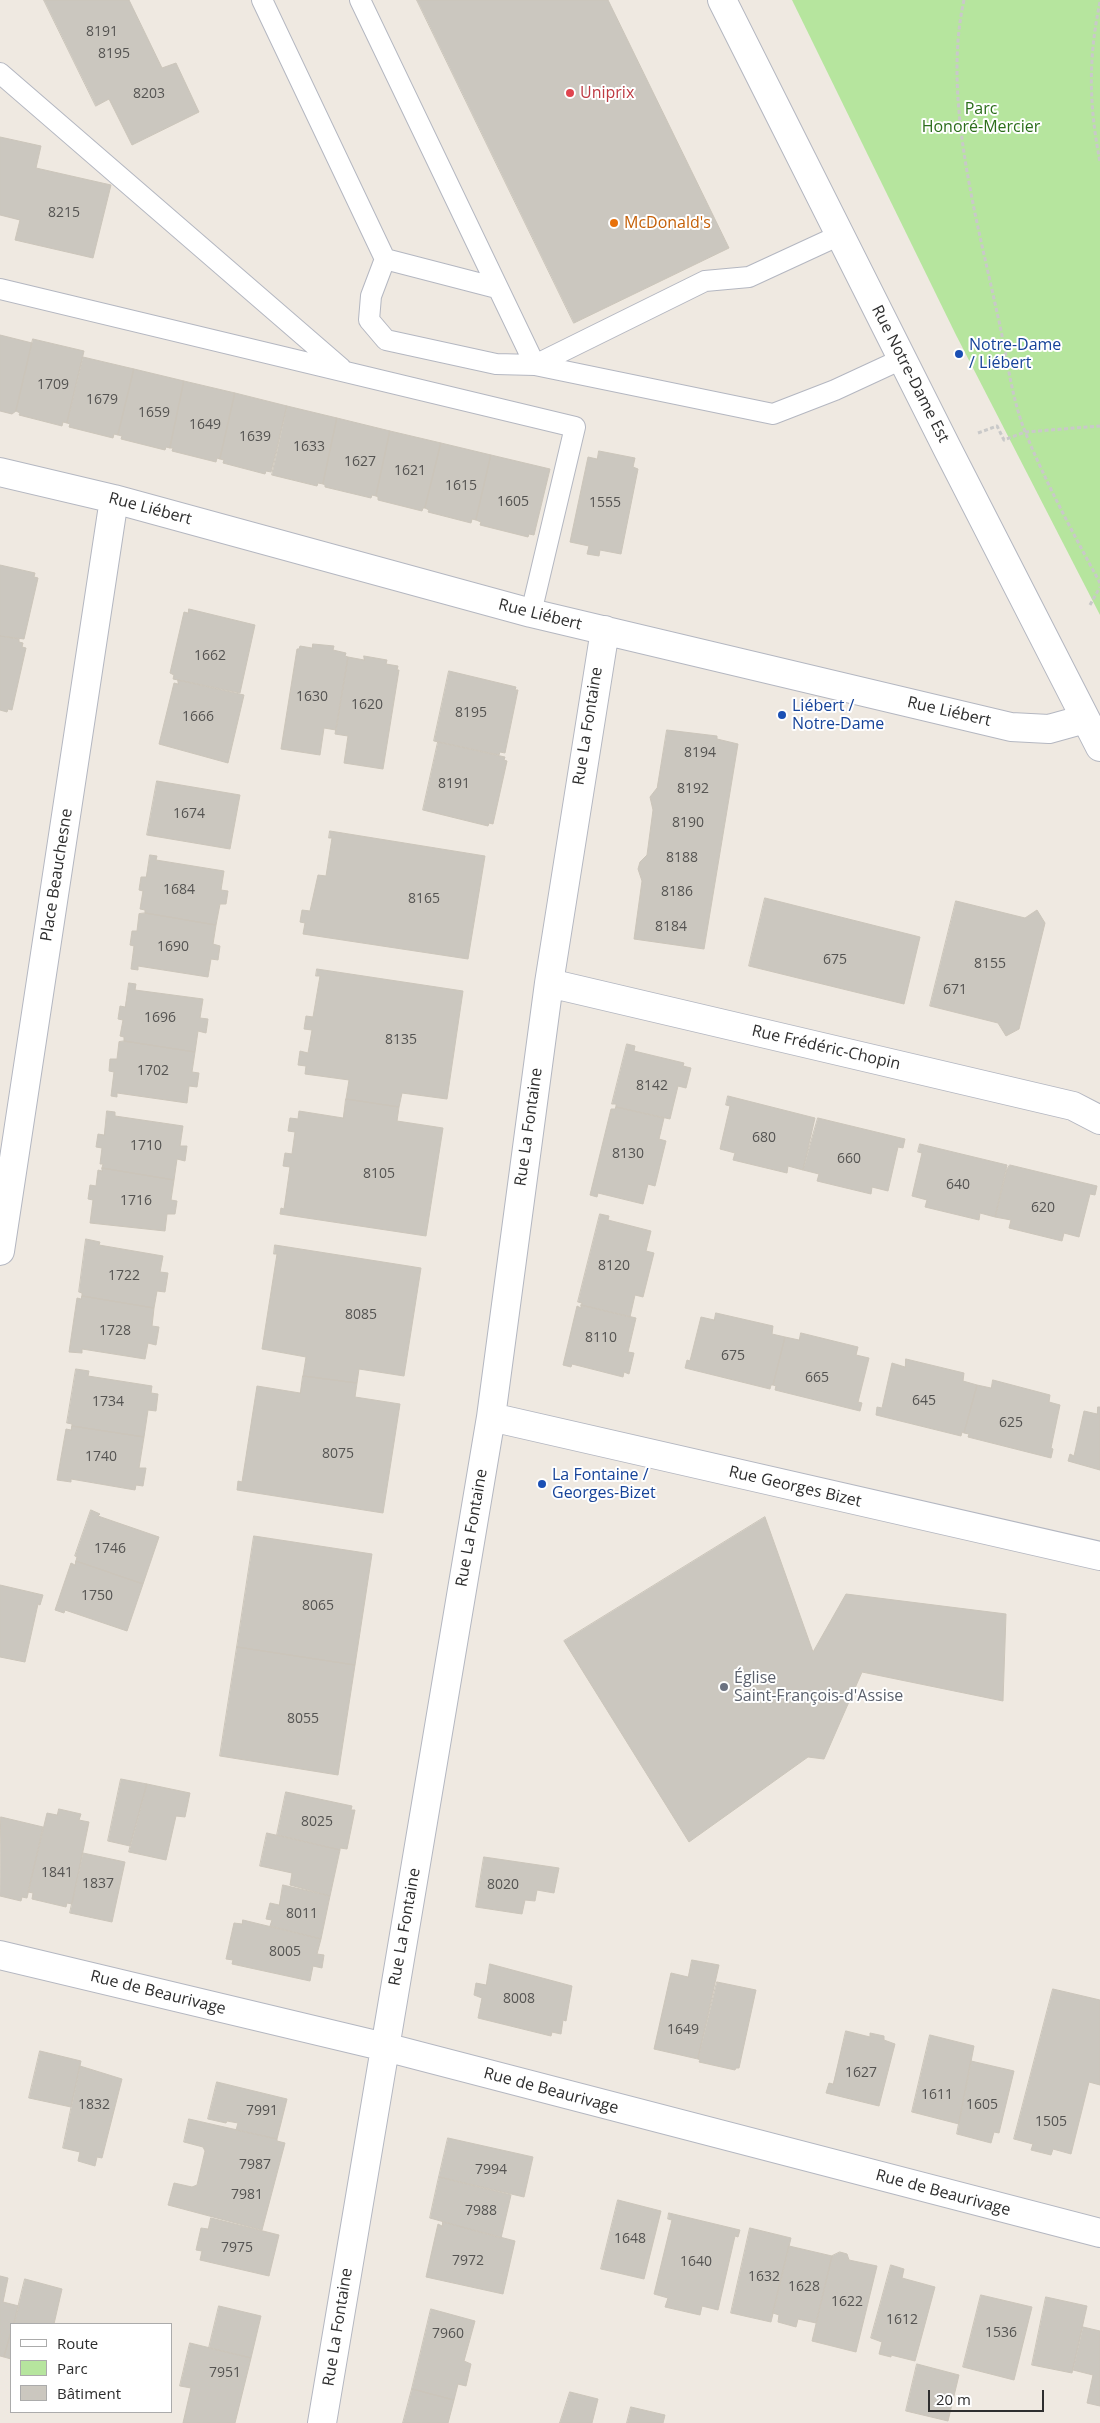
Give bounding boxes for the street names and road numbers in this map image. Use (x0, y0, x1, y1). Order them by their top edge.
street label: Rue Notre-Dame Est (867, 302, 953, 446)
street label: Rue Liébert (106, 489, 194, 529)
street label: Rue Liébert (496, 595, 584, 635)
street label: Rue La Fontaine (569, 666, 607, 786)
street label: Rue Liébert (905, 693, 993, 731)
street label: Place Beauchesne (37, 807, 77, 943)
street label: Rue Frédéric-Chopin (750, 1022, 902, 1074)
street label: Rue La Fontaine (511, 1067, 547, 1187)
street label: Rue Georges Bizet (727, 1462, 863, 1512)
street label: Rue La Fontaine (452, 1468, 492, 1588)
street label: Rue La Fontaine (385, 1867, 425, 1987)
street label: Rue de Beaurivage (88, 1967, 228, 2019)
street label: Rue de Beaurivage (481, 2064, 621, 2118)
street label: Rue de Beaurivage (873, 2166, 1013, 2220)
street label: Rue La Fontaine (319, 2267, 357, 2387)

